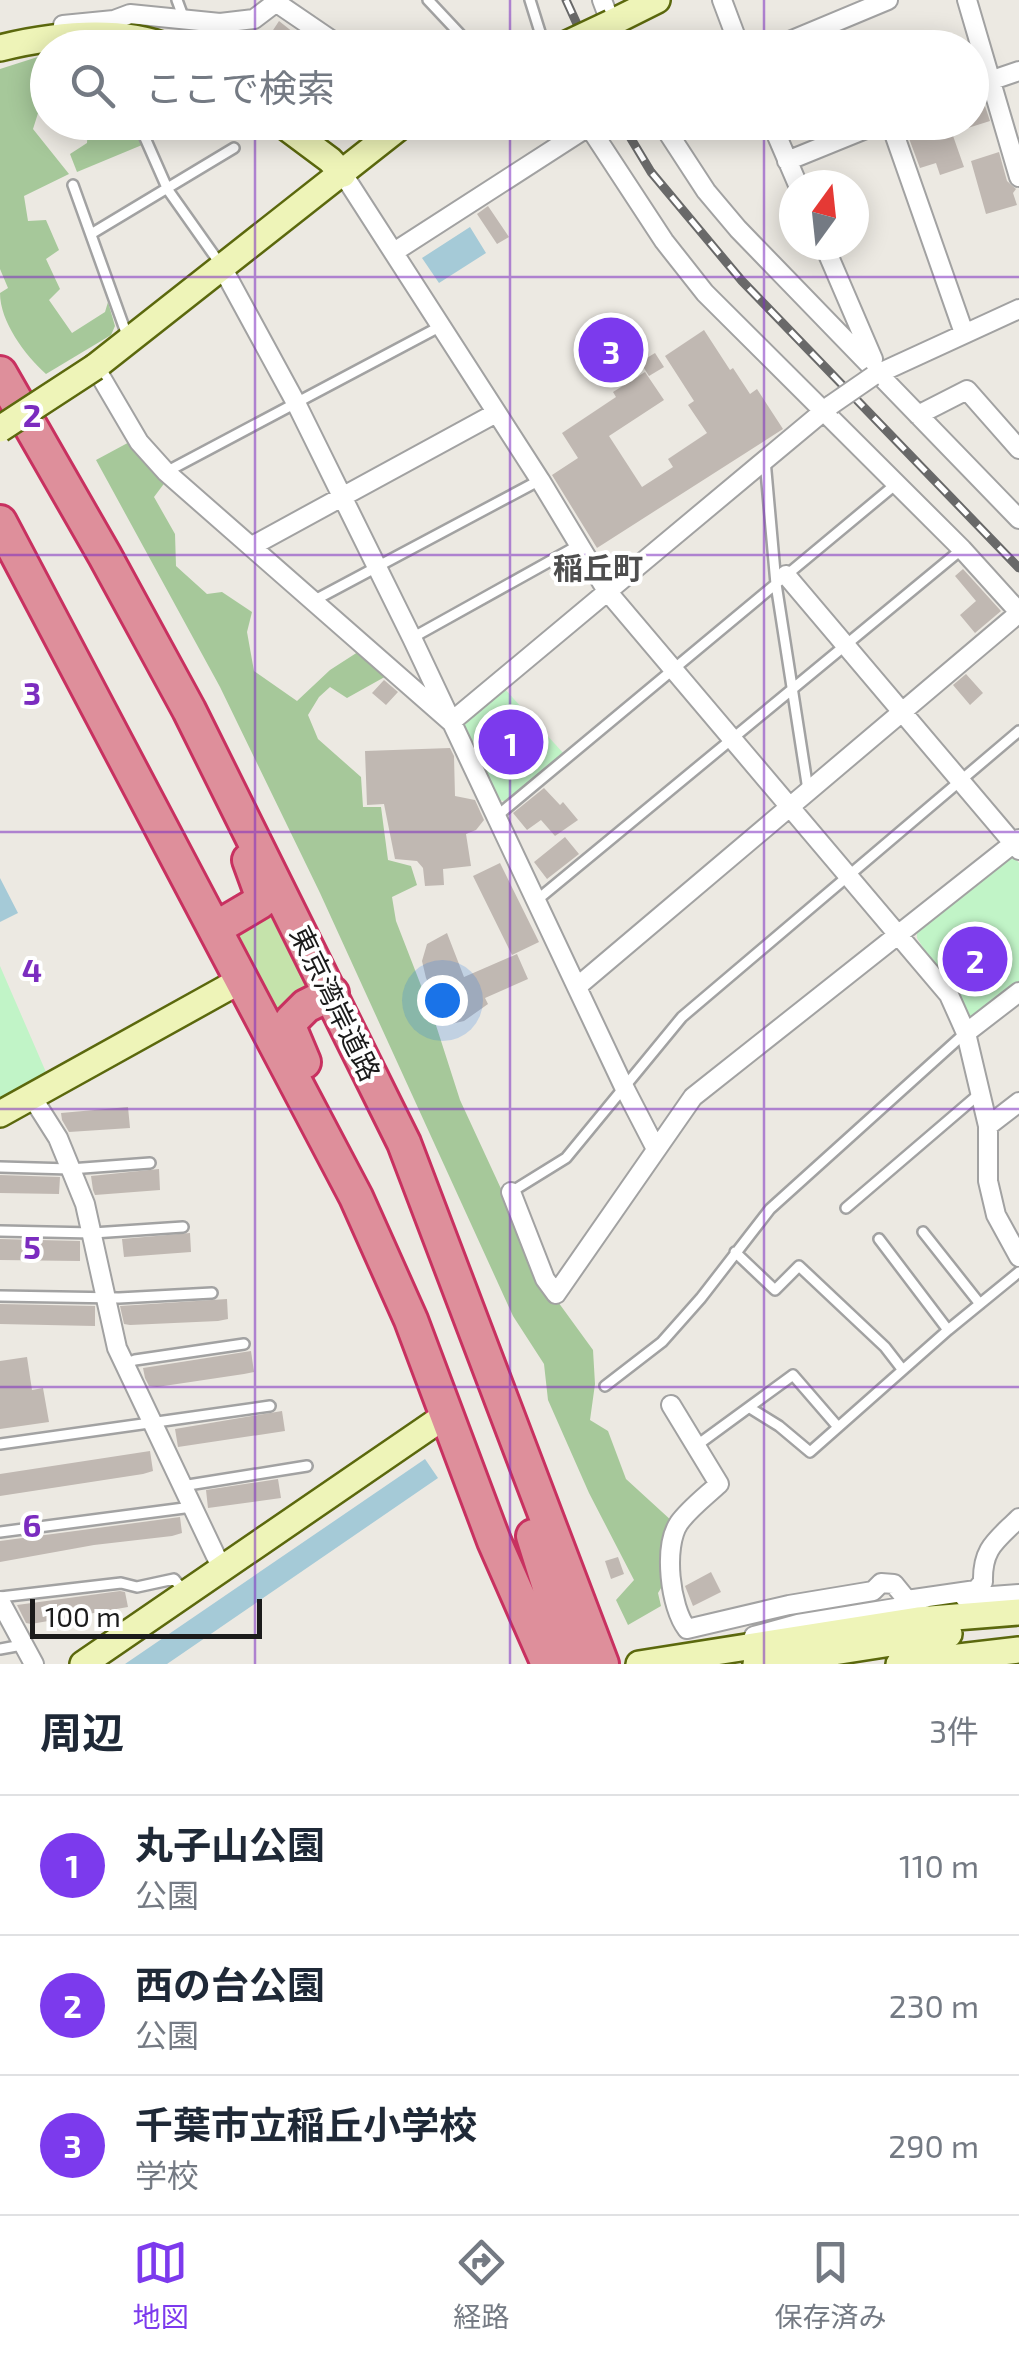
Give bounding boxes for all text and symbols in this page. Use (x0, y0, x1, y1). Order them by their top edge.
search box (30, 30, 989, 140)
icon: search (65, 58, 120, 113)
text: ここで検索 (145, 64, 335, 110)
north arrow (779, 170, 869, 260)
pin: 3 (578, 312, 644, 388)
text: 2 (23, 395, 41, 433)
district label: 稲丘町 (553, 549, 643, 585)
text: 3 (23, 673, 41, 711)
pin: 1 (478, 704, 544, 780)
street label: 東京湾岸道路 (284, 920, 388, 1086)
pin: 2 (942, 922, 1008, 996)
text: 4 (22, 950, 42, 988)
your location (417, 975, 468, 1026)
text: 5 (23, 1227, 41, 1265)
text: 6 (23, 1505, 41, 1543)
scale bar (30, 1594, 262, 1638)
text: 100 m (45, 1599, 121, 1633)
text: 周辺 (40, 1706, 124, 1756)
text: 3件 (929, 1711, 979, 1749)
text: 丸子山公園 (135, 1821, 325, 1867)
text: 1 (66, 1846, 79, 1884)
text: 110 m (899, 1846, 979, 1884)
text: 公園 (135, 1875, 199, 1913)
text: 西の台公園 (135, 1961, 325, 2007)
text: 2 (63, 1986, 82, 2024)
text: 230 m (889, 1986, 979, 2024)
text: 公園 (135, 2015, 199, 2053)
text: 千葉市立稲丘小学校 (135, 2101, 477, 2147)
text: 3 (63, 2126, 82, 2164)
text: 290 m (888, 2126, 979, 2164)
text: 学校 (135, 2155, 199, 2193)
tab: 地図 (132, 2235, 189, 2335)
tab: 経路 (453, 2235, 510, 2335)
tab: 保存済み (774, 2235, 887, 2335)

